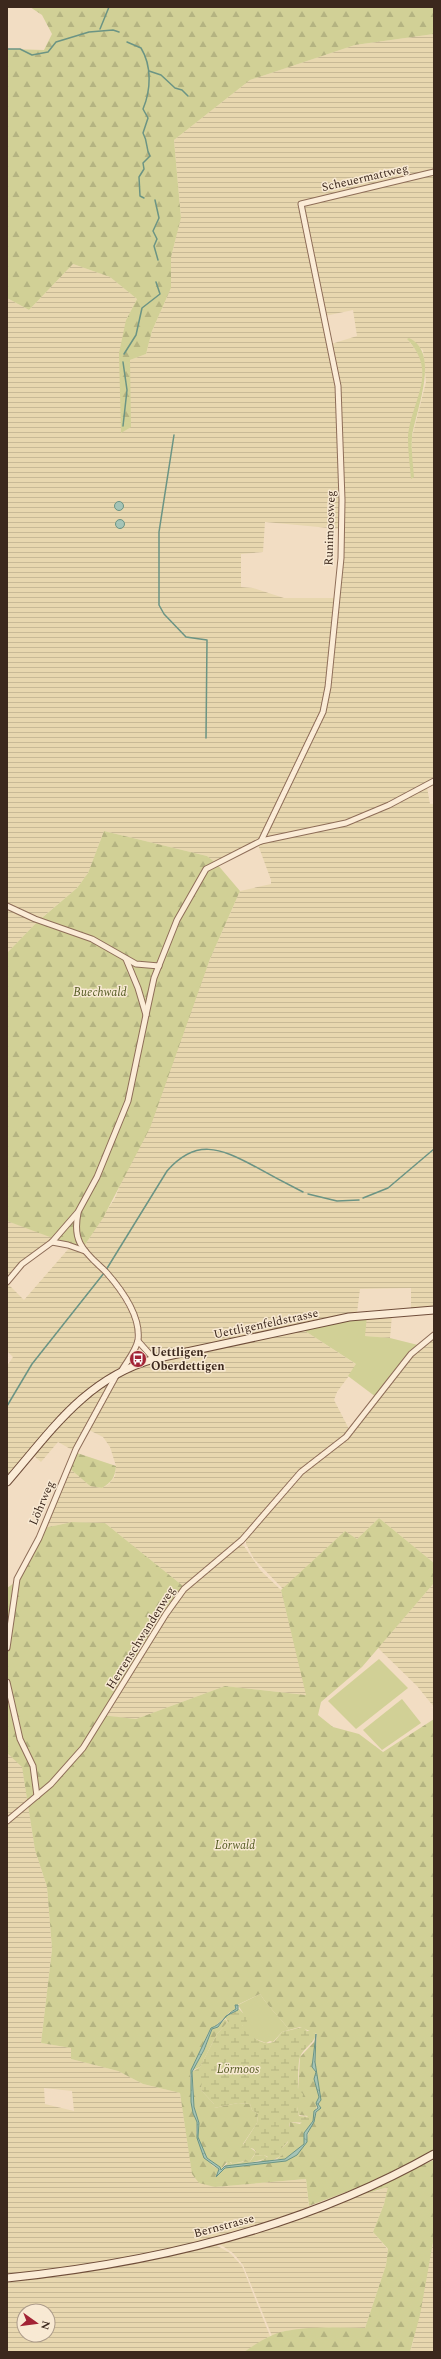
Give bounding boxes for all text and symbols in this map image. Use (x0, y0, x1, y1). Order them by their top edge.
street label: Scheuermattweg (320, 159, 410, 197)
street label: Runimoosweg (319, 490, 341, 566)
park label: Buechwald (73, 983, 127, 1002)
street label: Uettligenfeldstrasse (212, 1304, 320, 1344)
place label: Uettligen, Oberdettigen (151, 1343, 225, 1376)
bus stop icon: Uettligen, Oberdettigen (128, 1349, 148, 1369)
street label: Löhrweg (24, 1478, 60, 1528)
street label: Herrenschwandenweg (102, 1583, 180, 1693)
park label: Lörwald (215, 1836, 255, 1855)
park label: Lörmoos (217, 2060, 260, 2079)
street label: Bernstrasse (192, 2209, 256, 2243)
north arrow (16, 2303, 56, 2343)
text: N (36, 2319, 55, 2332)

